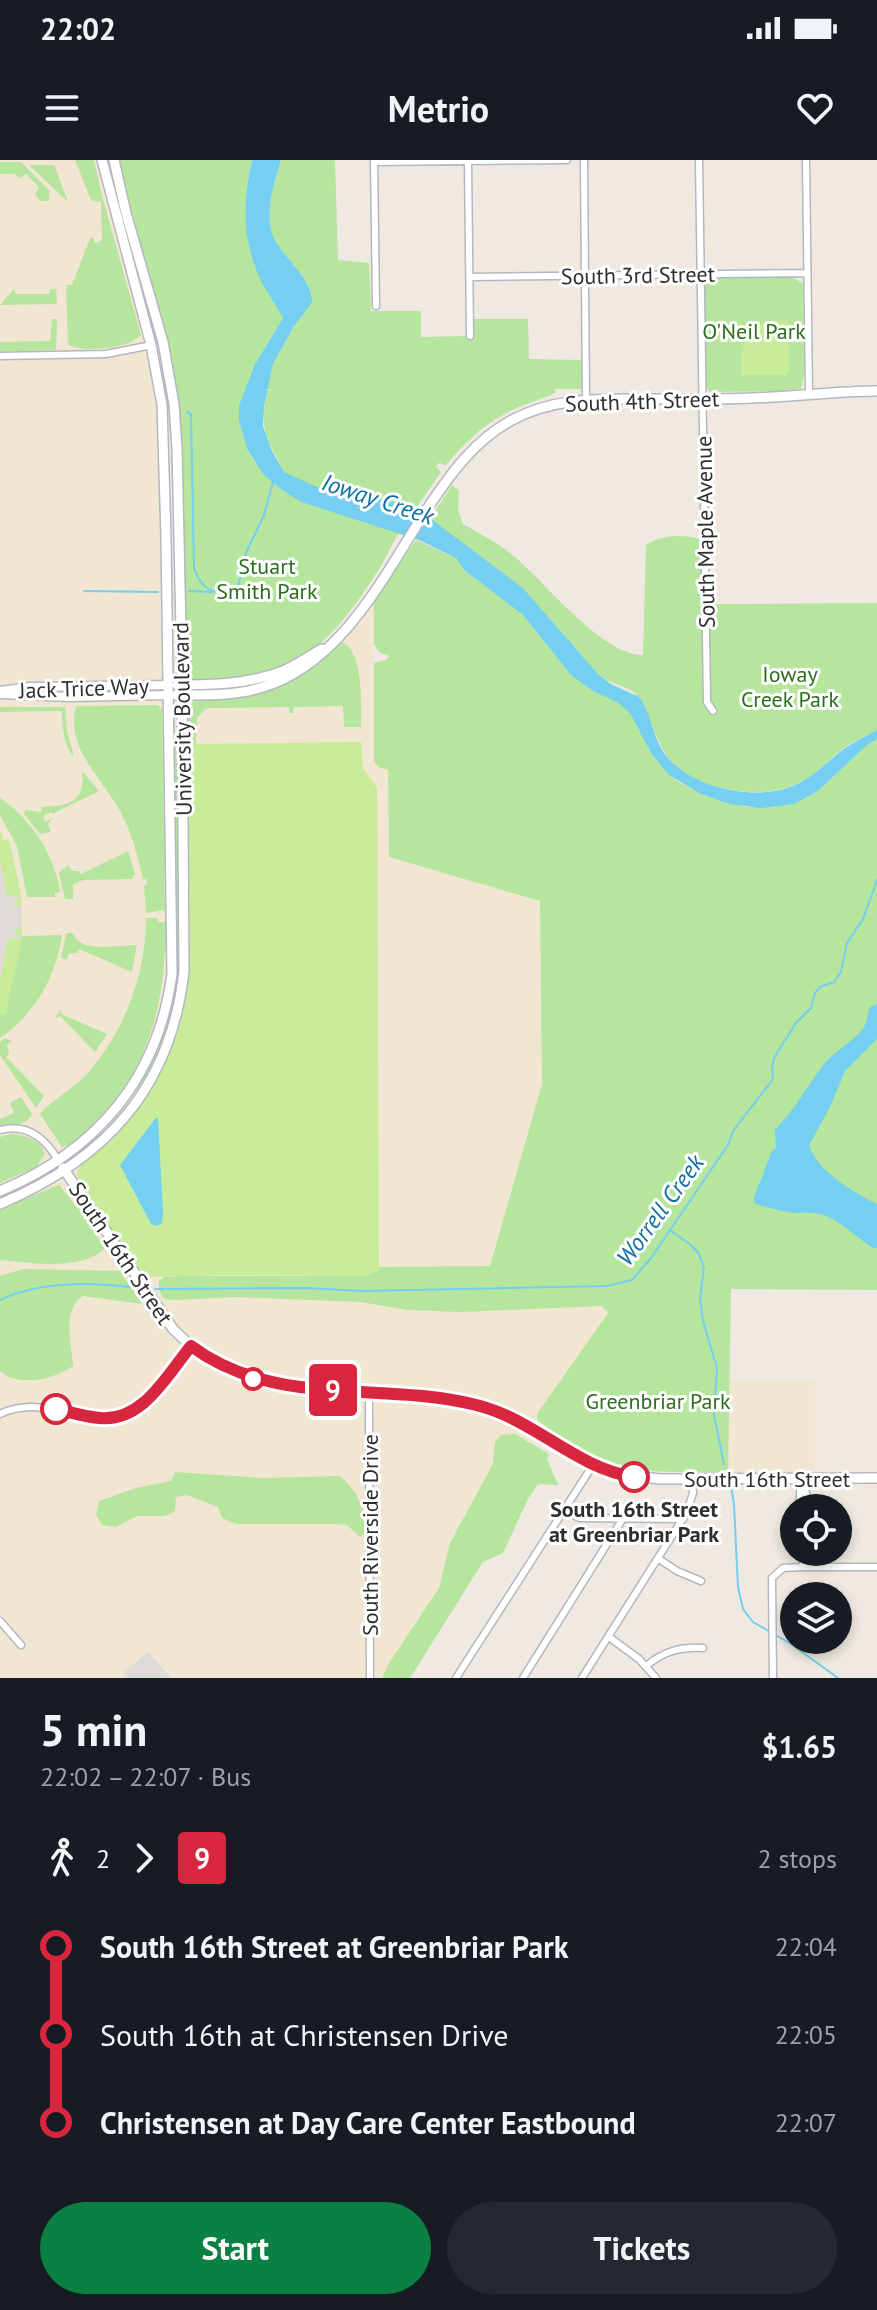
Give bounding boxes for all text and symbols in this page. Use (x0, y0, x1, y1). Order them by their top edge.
text: 22:02 (40, 9, 116, 48)
text: Metrio (388, 85, 489, 132)
icon: menu (40, 86, 84, 130)
icon: heart (793, 86, 837, 130)
street label: South 3rd Street (561, 260, 716, 290)
park label: O'Neil Park (702, 317, 806, 345)
street label: South 4th Street (564, 384, 720, 418)
street label: South Maple Avenue (689, 436, 721, 628)
water label: Ioway Creek (318, 466, 439, 532)
park label: Stuart Smith Park (216, 552, 318, 605)
street label: University Boulevard (166, 622, 198, 816)
park label: Ioway Creek Park (741, 660, 839, 713)
street label: Jack Trice Way (17, 672, 150, 704)
water label: Worrell Creek (609, 1148, 711, 1272)
street label: South 16th Street (63, 1176, 179, 1330)
line badge: 9 (307, 1364, 359, 1416)
unlabelled marker (242, 1368, 264, 1390)
text: 9 (325, 1371, 341, 1408)
park label: Greenbriar Park (585, 1387, 731, 1415)
unlabelled marker (41, 1394, 71, 1424)
street label: South Riverside Drive (356, 1434, 384, 1636)
marker: South 16th Street at Greenbriar Park (619, 1462, 649, 1492)
street label: South 16th Street (684, 1465, 851, 1493)
map controls (780, 1494, 852, 1654)
button: locate (780, 1494, 852, 1566)
place label: South 16th Street at Greenbriar Park (549, 1495, 719, 1548)
button: layers (780, 1582, 852, 1654)
text: 5 min (40, 1701, 147, 1758)
text: $1.65 (762, 1727, 837, 1766)
text: 22:02 – 22:07 · Bus (40, 1760, 251, 1793)
icon: walk (40, 1836, 84, 1880)
icon: forward (122, 1836, 166, 1880)
text: 9 (194, 1839, 210, 1876)
text: 2 (96, 1842, 110, 1875)
text: 2 stops (757, 1842, 837, 1875)
text: South 16th Street at Greenbriar Park (100, 1927, 568, 1966)
text: 22:04 (775, 1930, 837, 1963)
text: South 16th at Christensen Drive (100, 2015, 509, 2054)
text: 22:05 (775, 2018, 837, 2051)
text: Christensen at Day Care Center Eastbound (100, 2103, 636, 2142)
text: 22:07 (775, 2106, 837, 2139)
button: Start (40, 2202, 431, 2294)
button: Tickets (447, 2202, 837, 2294)

